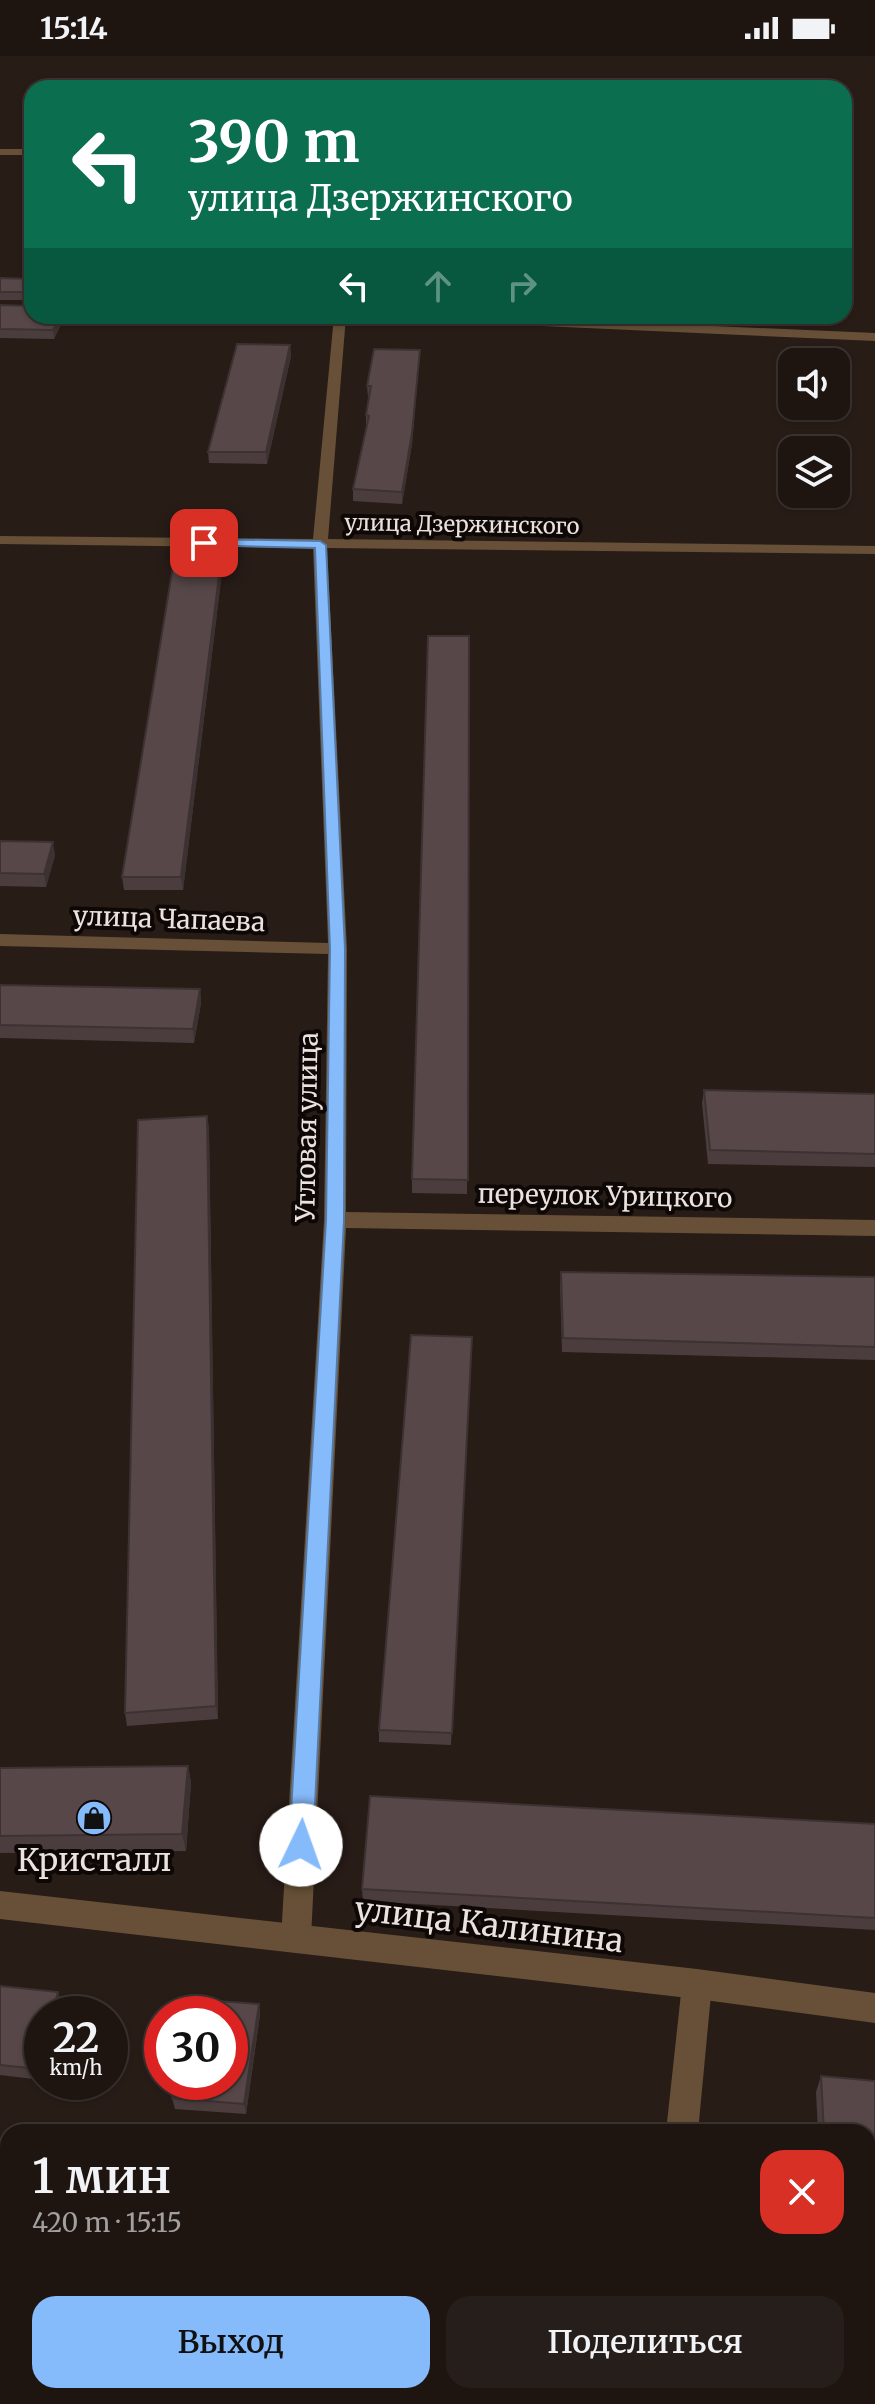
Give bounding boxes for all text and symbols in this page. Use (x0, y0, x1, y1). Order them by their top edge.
text: 15:14 (40, 9, 108, 47)
text: 390 m (188, 107, 360, 177)
icon: left (56, 112, 160, 216)
text: улица Дзержинского (188, 176, 573, 221)
icon: left (332, 264, 376, 308)
icon: ahead (416, 264, 460, 308)
icon: right (500, 264, 544, 308)
map controls (778, 348, 850, 508)
button: sound (778, 348, 850, 420)
button: layers (778, 436, 850, 508)
street label: улица Дзержинского (344, 508, 580, 540)
pin (170, 509, 238, 577)
icon: arrive (182, 521, 226, 565)
street label: улица Чапаева (72, 899, 266, 938)
street label: Угловая улица (288, 1032, 325, 1223)
street label: переулок Урицкого (477, 1177, 733, 1214)
shop icon: Кристалл (75, 1799, 113, 1837)
position arrow (259, 1803, 343, 1887)
place label: Кристалл (17, 1840, 171, 1880)
street label: улица Калинина (352, 1889, 626, 1961)
speed limit sign: 30 (144, 1996, 248, 2100)
text: 22 (53, 2013, 99, 2063)
text: km/h (50, 2055, 102, 2080)
text: 1 мин (32, 2146, 171, 2206)
button: close (760, 2150, 844, 2234)
text: 420 m · 15:15 (32, 2206, 182, 2239)
button: Выход (32, 2296, 430, 2388)
button: Поделиться (446, 2296, 844, 2388)

